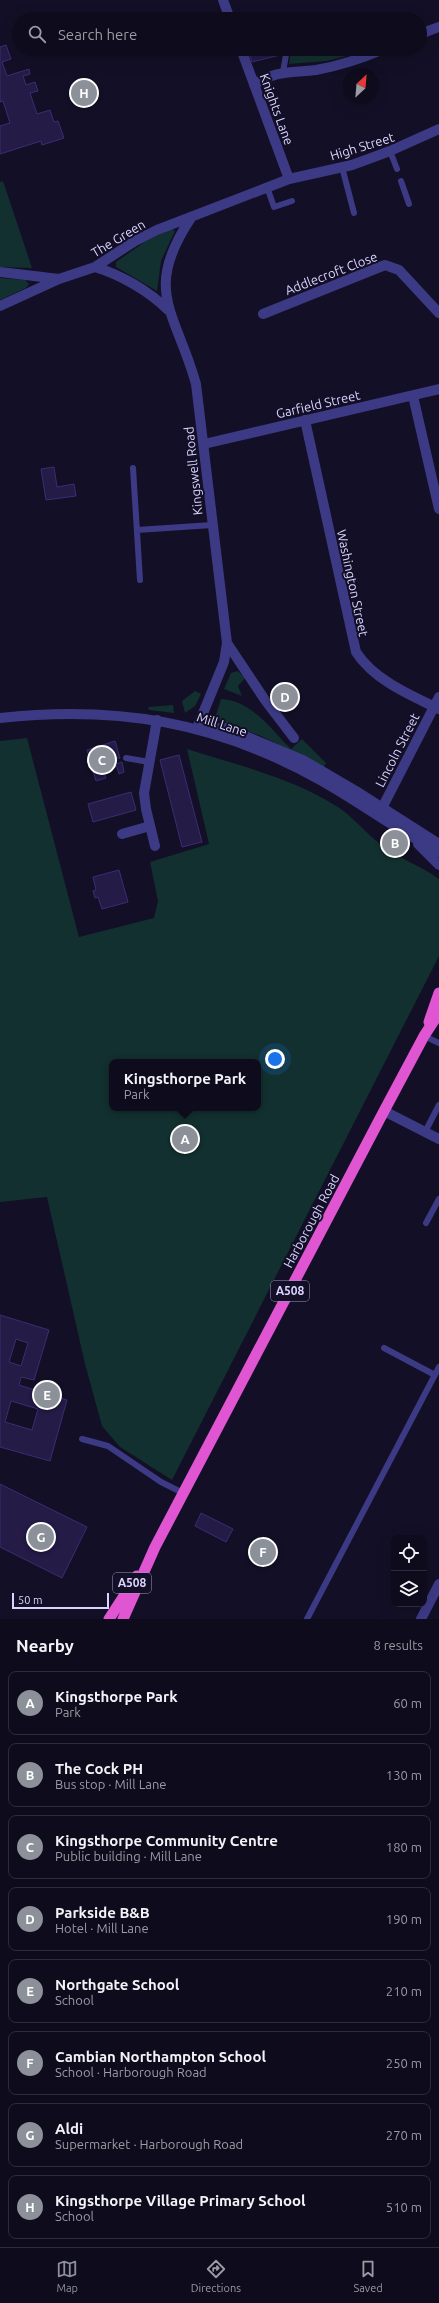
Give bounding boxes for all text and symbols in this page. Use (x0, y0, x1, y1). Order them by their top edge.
search box (12, 12, 427, 56)
icon: search (26, 23, 48, 45)
text: Search here (58, 26, 137, 43)
north arrow (343, 68, 379, 104)
street label: Knights Lane (258, 71, 296, 147)
pin: H (71, 78, 97, 108)
street label: High Street (328, 130, 396, 162)
street label: The Green (89, 217, 147, 259)
street label: Addlecroft Close (283, 249, 379, 297)
street label: Garfield Street (275, 388, 361, 420)
street label: Kingswell Road (181, 426, 205, 516)
street label: Washington Street (335, 528, 371, 638)
pin: D (272, 682, 298, 712)
street label: Mill Lane (195, 709, 249, 739)
street label: Lincoln Street (372, 711, 422, 789)
pin: C (89, 745, 115, 775)
pin: B (382, 828, 408, 858)
your location (265, 1049, 285, 1069)
popup (109, 1059, 261, 1111)
text: Kingsthorpe Park (124, 1070, 246, 1087)
text: Park (124, 1087, 150, 1101)
pin: A (172, 1124, 198, 1154)
street label: Harborough Road (280, 1172, 342, 1270)
road number: A508 (271, 1281, 309, 1301)
pin: E (34, 1380, 60, 1410)
pin: G (28, 1522, 54, 1552)
map controls (391, 1535, 427, 1607)
button: locate (391, 1535, 427, 1571)
pin: F (250, 1537, 276, 1567)
button: layers (391, 1571, 427, 1607)
road number: A508 (113, 1573, 151, 1593)
scale bar (12, 1591, 109, 1610)
text: 50 m (18, 1594, 42, 1606)
text: Nearby (16, 1636, 74, 1655)
text: 8 results (373, 1638, 423, 1652)
text: Kingsthorpe Park (55, 1688, 178, 1705)
text: A (25, 1696, 35, 1710)
text: 60 m (393, 1696, 422, 1710)
text: Park (55, 1705, 81, 1719)
text: The Cock PH (55, 1760, 143, 1777)
text: B (26, 1768, 34, 1782)
text: 130 m (386, 1768, 422, 1782)
text: Bus stop · Mill Lane (55, 1777, 167, 1791)
text: Kingsthorpe Community Centre (55, 1832, 278, 1849)
text: C (26, 1840, 34, 1854)
text: 180 m (386, 1840, 422, 1854)
text: Public building · Mill Lane (55, 1849, 202, 1863)
text: Parkside B&B (55, 1904, 150, 1921)
text: D (25, 1912, 35, 1926)
text: 190 m (386, 1912, 422, 1926)
text: Hotel · Mill Lane (55, 1921, 149, 1935)
text: Northgate School (55, 1976, 179, 1993)
text: E (26, 1984, 34, 1998)
text: 210 m (386, 1984, 422, 1998)
text: School (55, 1993, 94, 2007)
text: Cambian Northampton School (55, 2048, 266, 2065)
text: F (26, 2056, 34, 2070)
text: 250 m (386, 2056, 422, 2070)
text: School · Harborough Road (55, 2065, 207, 2079)
text: Aldi (55, 2120, 83, 2137)
text: G (26, 2128, 35, 2142)
text: 270 m (386, 2128, 422, 2142)
text: Supermarket · Harborough Road (55, 2137, 243, 2151)
text: Kingsthorpe Village Primary School (55, 2192, 306, 2209)
text: H (25, 2200, 35, 2214)
text: 510 m (386, 2200, 422, 2214)
text: School (55, 2209, 94, 2223)
tab: Map (56, 2258, 78, 2294)
tab: Directions (191, 2258, 241, 2294)
tab: Saved (353, 2258, 383, 2294)

